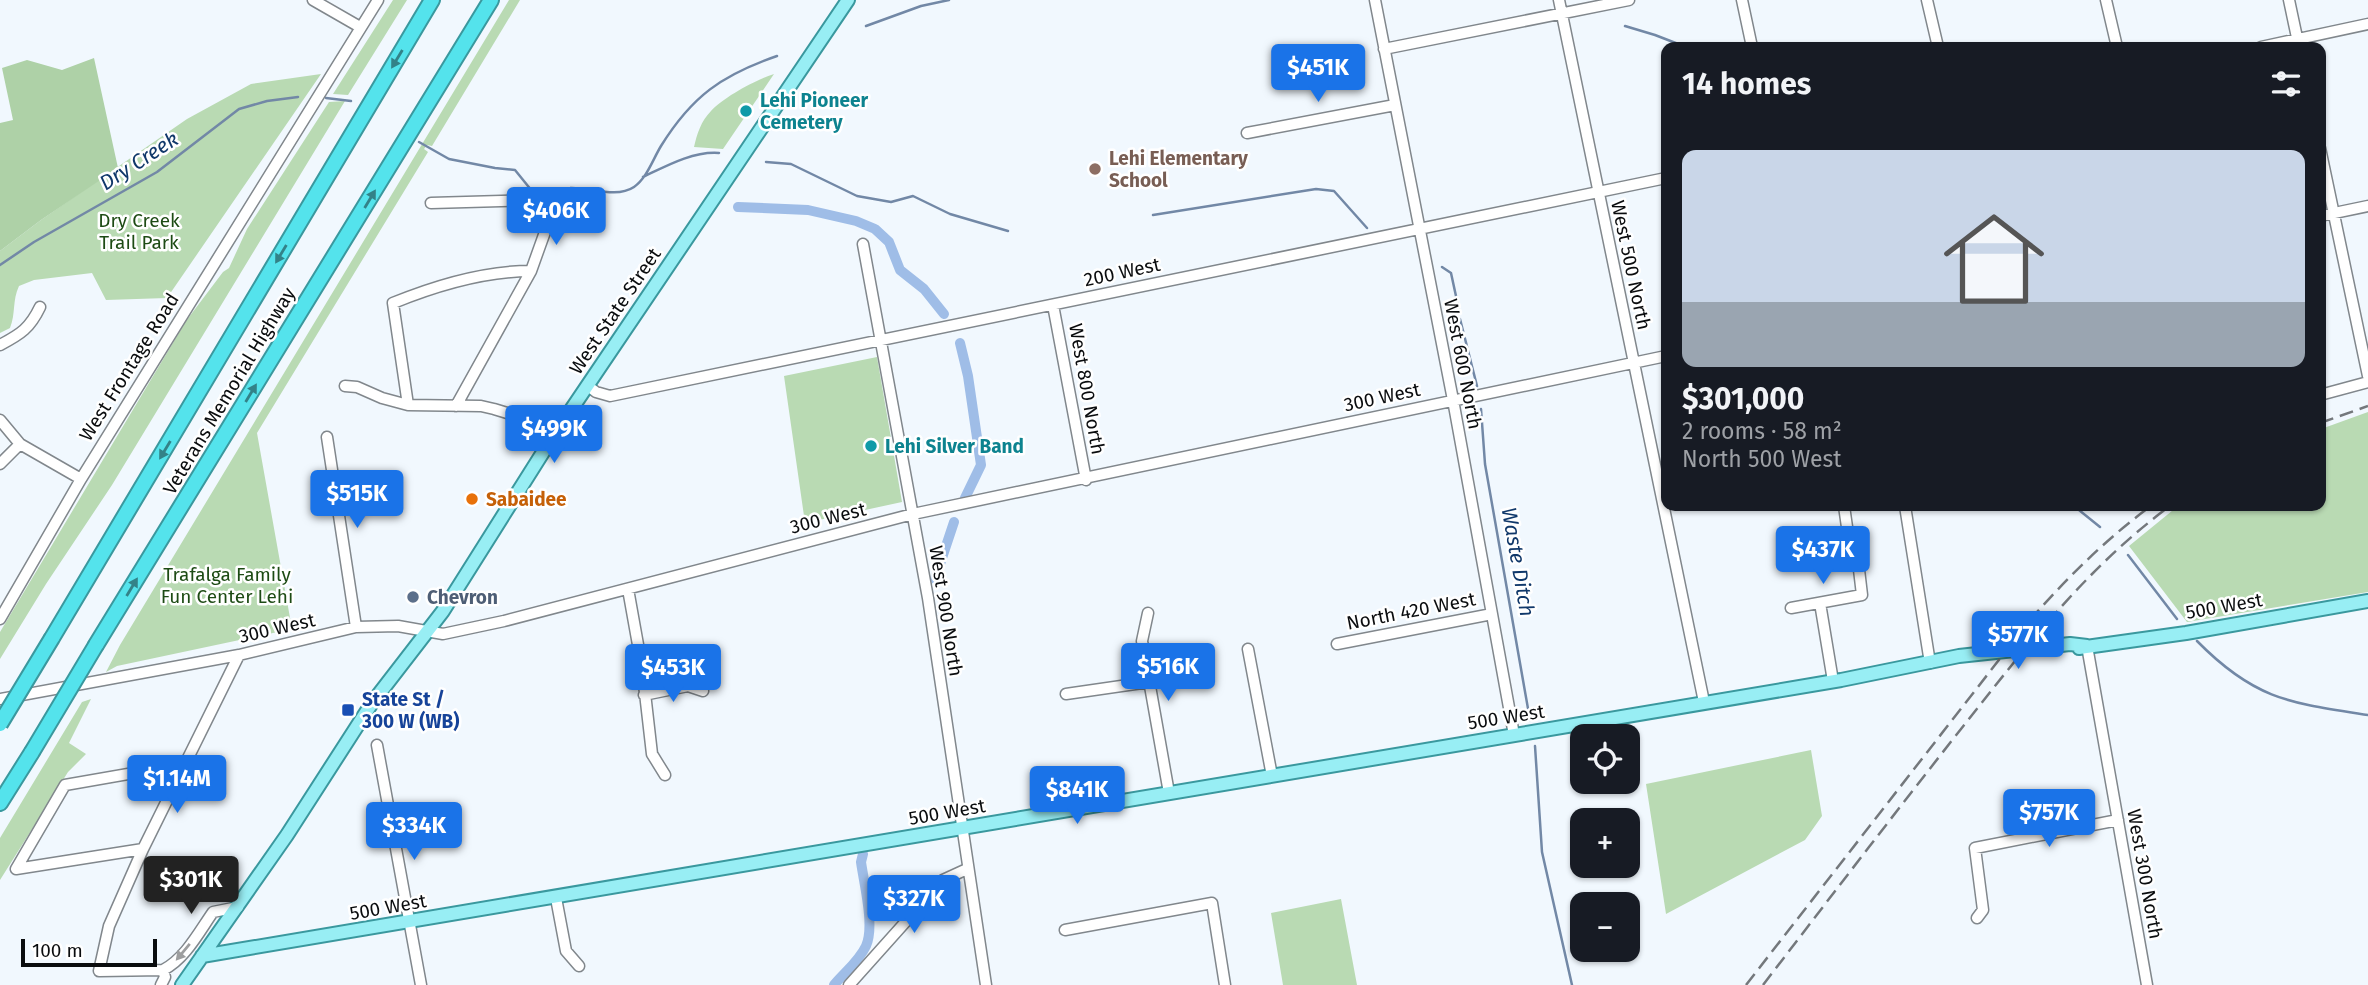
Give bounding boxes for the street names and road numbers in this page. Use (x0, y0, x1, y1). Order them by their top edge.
street label: West 500 North (1606, 198, 1656, 332)
street label: West State Street (564, 243, 666, 379)
street label: 200 West (1082, 253, 1162, 291)
street label: Veterans Memorial Highway (158, 283, 300, 499)
street label: West Frontage Road (74, 289, 184, 445)
street label: West 600 North (1439, 297, 1487, 431)
street label: West 800 North (1064, 322, 1110, 456)
street label: 300 West (1342, 378, 1422, 416)
street label: 300 West (788, 497, 868, 539)
street label: West 900 North (924, 544, 968, 678)
street label: North 420 West (1345, 587, 1478, 635)
street label: 500 West (2184, 588, 2264, 624)
street label: 300 West (237, 608, 317, 648)
street label: 500 West (1466, 700, 1546, 734)
street label: 500 West (907, 794, 987, 830)
street label: West 300 North (2122, 807, 2168, 941)
street label: 500 West (348, 889, 428, 925)

